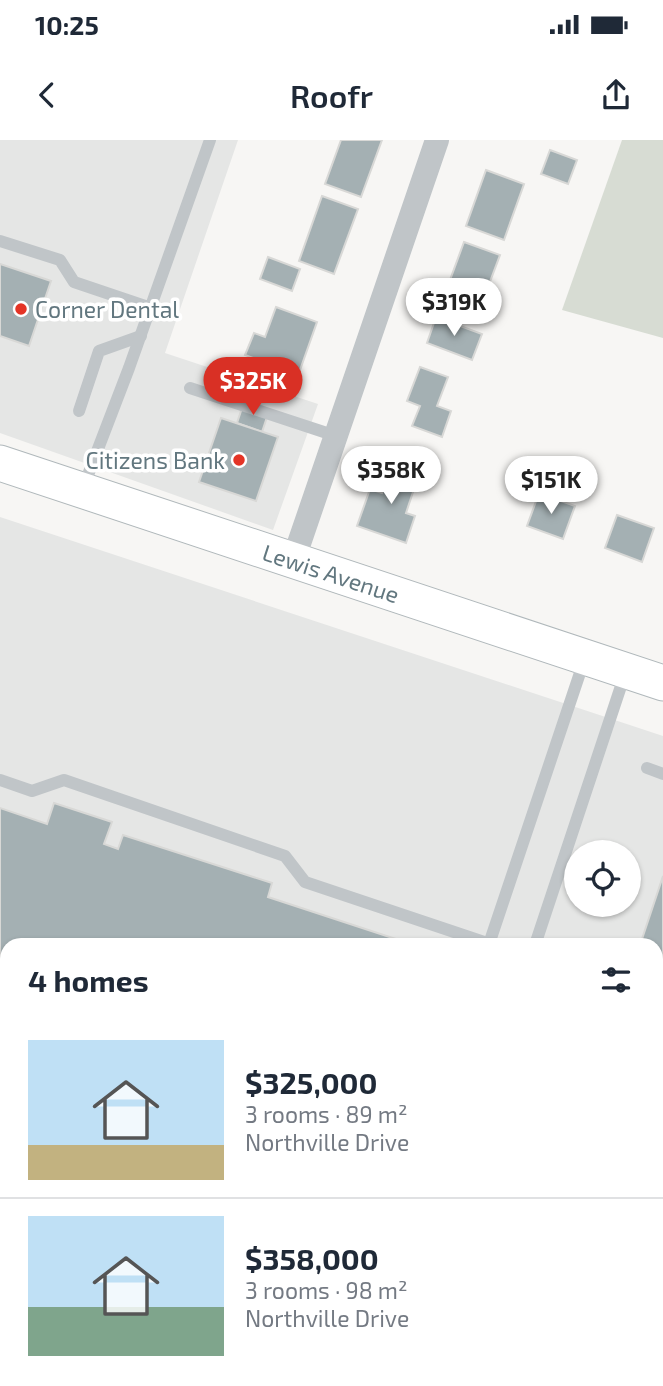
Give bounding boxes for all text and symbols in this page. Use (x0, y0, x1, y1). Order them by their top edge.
text: 10:25 (35, 9, 99, 40)
icon: back (28, 76, 66, 114)
text: Roofr (290, 76, 373, 114)
icon: share (597, 76, 635, 114)
pin: $319K (405, 278, 503, 338)
text: $319K (422, 287, 486, 315)
place label: Corner Dental (35, 295, 179, 323)
marker: Corner Dental (13, 301, 29, 317)
pin: $325K (204, 358, 302, 417)
text: $325K (219, 366, 287, 394)
place label: Citizens Bank (86, 446, 225, 474)
pin: $358K (342, 446, 440, 506)
marker: Citizens Bank (231, 452, 247, 468)
text: $358K (357, 455, 425, 483)
pin: $151K (502, 456, 600, 516)
text: $151K (521, 465, 581, 493)
street label: Lewis Avenue (259, 538, 403, 608)
map controls (564, 840, 641, 917)
button: locate (564, 840, 641, 917)
icon: filters (597, 961, 635, 999)
text: 4 homes (28, 962, 149, 998)
text: $325,000 (245, 1064, 377, 1100)
icon: home (84, 1068, 168, 1152)
text: 3 rooms · 89 m² (245, 1100, 407, 1128)
text: Northville Drive (245, 1128, 409, 1156)
text: $358,000 (245, 1240, 379, 1276)
icon: home (84, 1244, 168, 1328)
text: 3 rooms · 98 m² (245, 1276, 407, 1304)
text: Northville Drive (245, 1304, 409, 1332)

